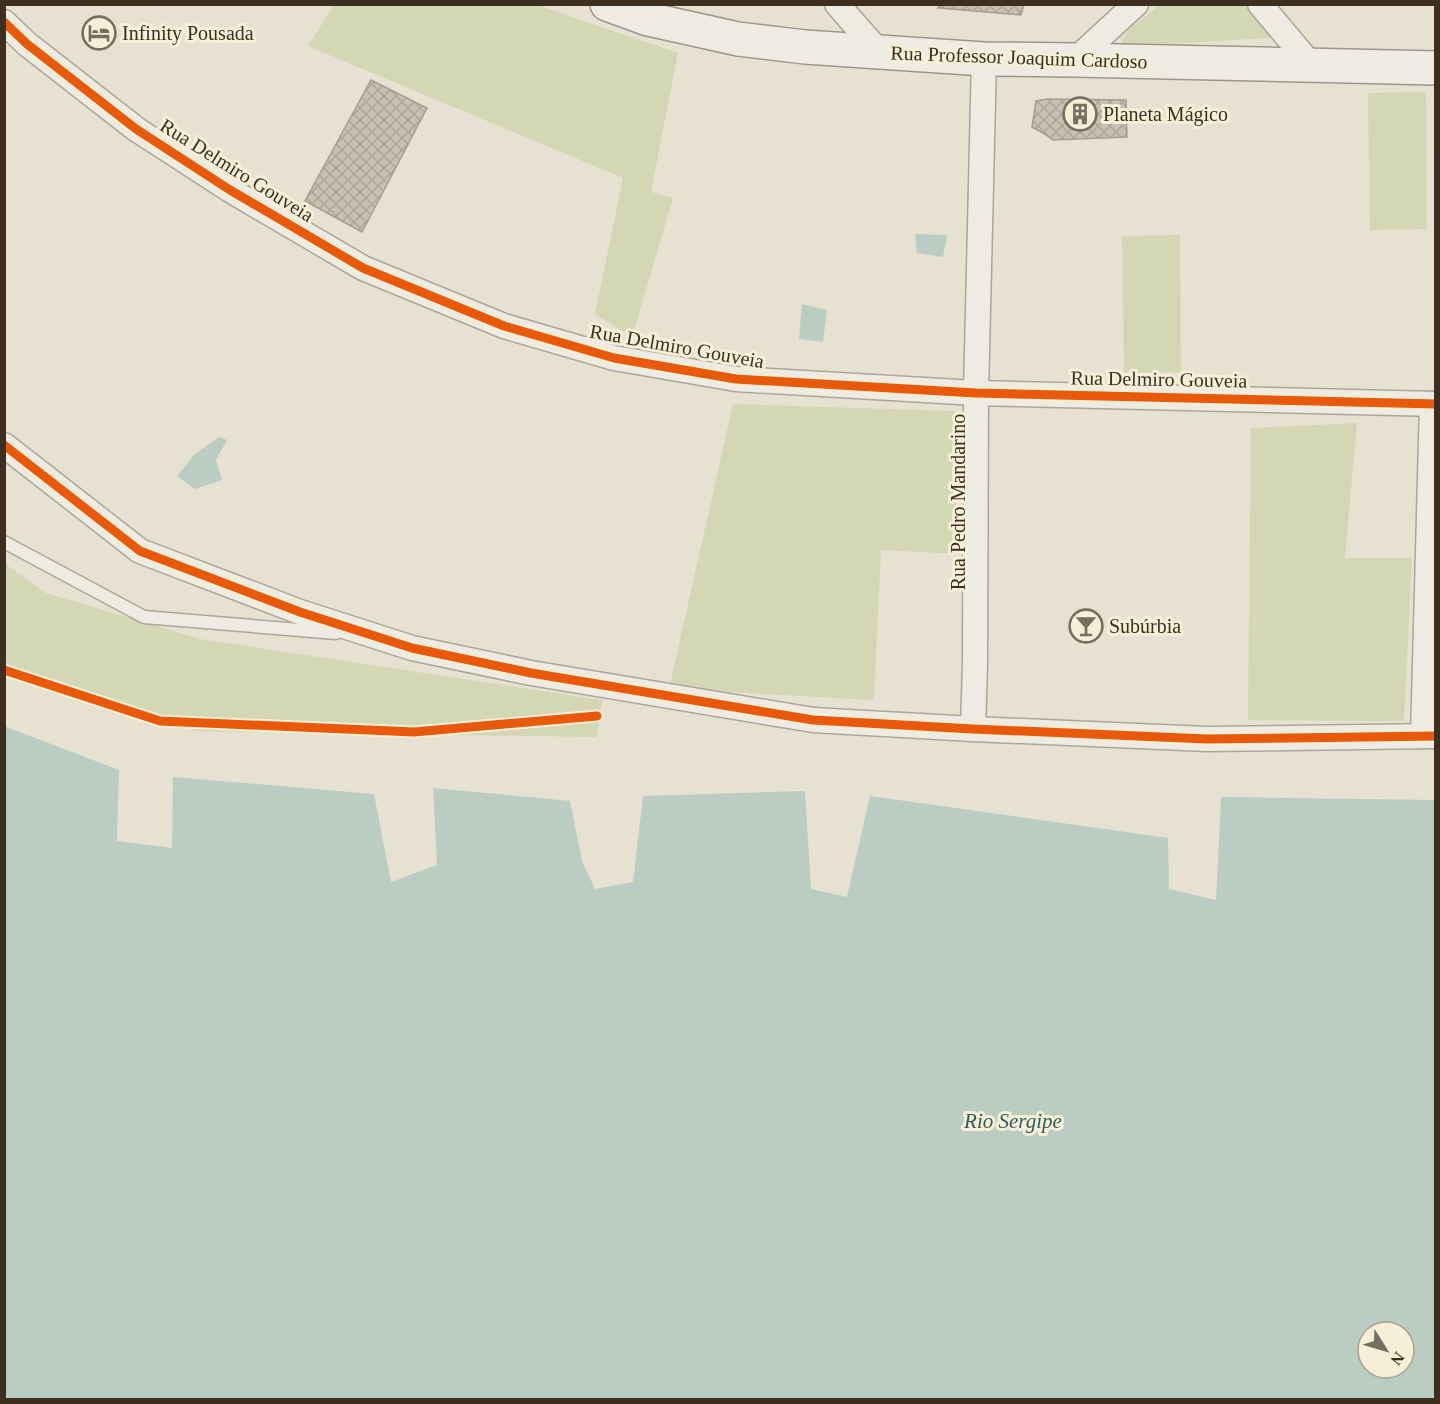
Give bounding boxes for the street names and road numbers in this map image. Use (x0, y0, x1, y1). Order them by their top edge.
street label: Rua Professor Joaquim Cardoso (890, 42, 1148, 73)
street label: Rua Delmiro Gouveia (156, 114, 318, 226)
street label: Rua Delmiro Gouveia (588, 320, 766, 372)
street label: Rua Delmiro Gouveia (1071, 366, 1248, 392)
street label: Rua Pedro Mandarino (947, 414, 969, 590)

